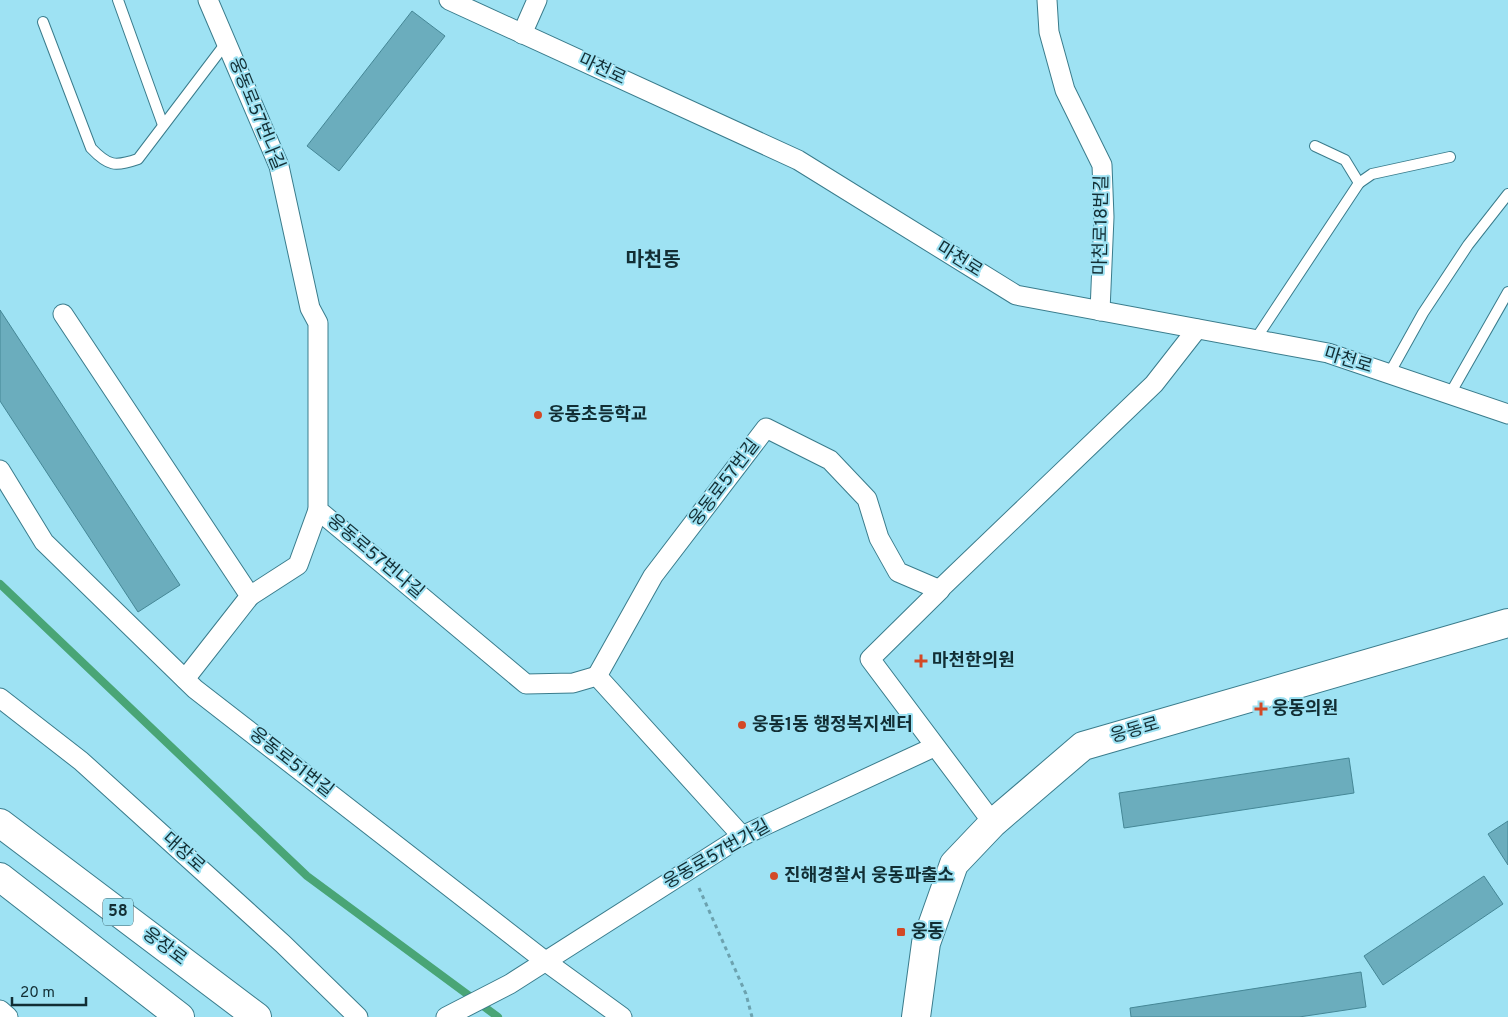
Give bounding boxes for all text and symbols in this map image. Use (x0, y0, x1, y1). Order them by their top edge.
street label: 마천로 (575, 49, 629, 91)
street label: 웅동로57번나길 (223, 54, 289, 174)
street label: 마천로18번길 (1090, 175, 1114, 275)
street label: 마천로 (932, 237, 986, 283)
district label: 마천동 (625, 248, 681, 274)
street label: 마천로 (1321, 343, 1375, 379)
place label: 웅동초등학교 (548, 404, 647, 427)
marker: 웅동초등학교 (532, 409, 544, 421)
street label: 웅동로57번길 (685, 435, 765, 531)
street label: 웅동로57번나길 (322, 510, 428, 604)
place label: 마천한의원 (932, 650, 1015, 673)
marker: 마천한의원 (914, 654, 928, 668)
place label: 웅동의원 (1272, 698, 1338, 721)
marker: 웅동의원 (1254, 702, 1268, 716)
street label: 웅동로 (1108, 713, 1162, 749)
place label: 웅동1동 행정복지센터 (752, 714, 913, 737)
marker: 웅동1동 행정복지센터 (736, 719, 748, 731)
street label: 웅동로51번길 (244, 723, 338, 803)
street label: 웅동로57번가길 (659, 815, 775, 895)
street label: 대장로 (157, 828, 209, 878)
place label: 진해경찰서 웅동파출소 (784, 865, 954, 888)
marker: 진해경찰서 웅동파출소 (768, 870, 780, 882)
road number: 58 (103, 899, 133, 926)
place label: 웅동 (911, 921, 944, 944)
street label: 웅장로 (137, 923, 191, 971)
marker: 웅동 (895, 926, 907, 938)
scale bar (12, 974, 86, 1006)
text: 20 m (20, 984, 55, 1003)

